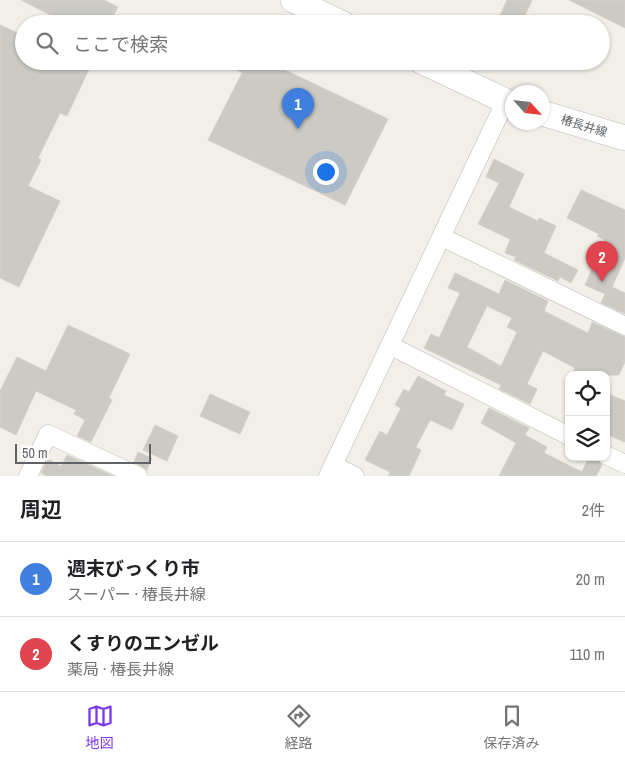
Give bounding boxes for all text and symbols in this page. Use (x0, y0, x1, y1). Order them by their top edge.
search box (15, 15, 610, 70)
icon: search (33, 29, 61, 57)
text: ここで検索 (73, 31, 168, 57)
north arrow (505, 85, 550, 130)
pin: 1 (282, 88, 314, 129)
street label: 椿長井線 (559, 111, 609, 141)
your location (313, 159, 339, 185)
pin: 2 (586, 241, 618, 282)
map controls (565, 371, 610, 461)
button: locate (565, 371, 610, 416)
button: layers (565, 416, 610, 461)
scale bar (15, 441, 151, 464)
text: 50 m (22, 444, 48, 462)
text: 周辺 (20, 495, 62, 524)
text: 2件 (582, 499, 605, 521)
text: 週末びっくり市 (67, 555, 200, 581)
text: 1 (32, 568, 40, 590)
text: 20 m (576, 568, 605, 590)
text: スーパー · 椿長井線 (67, 583, 206, 605)
text: くすりのエンゼル (67, 630, 219, 656)
text: 2 (32, 643, 40, 665)
text: 110 m (569, 643, 605, 665)
text: 薬局 · 椿長井線 (67, 658, 174, 680)
tab: 地図 (86, 702, 114, 752)
tab: 経路 (285, 702, 313, 752)
tab: 保存済み (484, 702, 540, 752)

